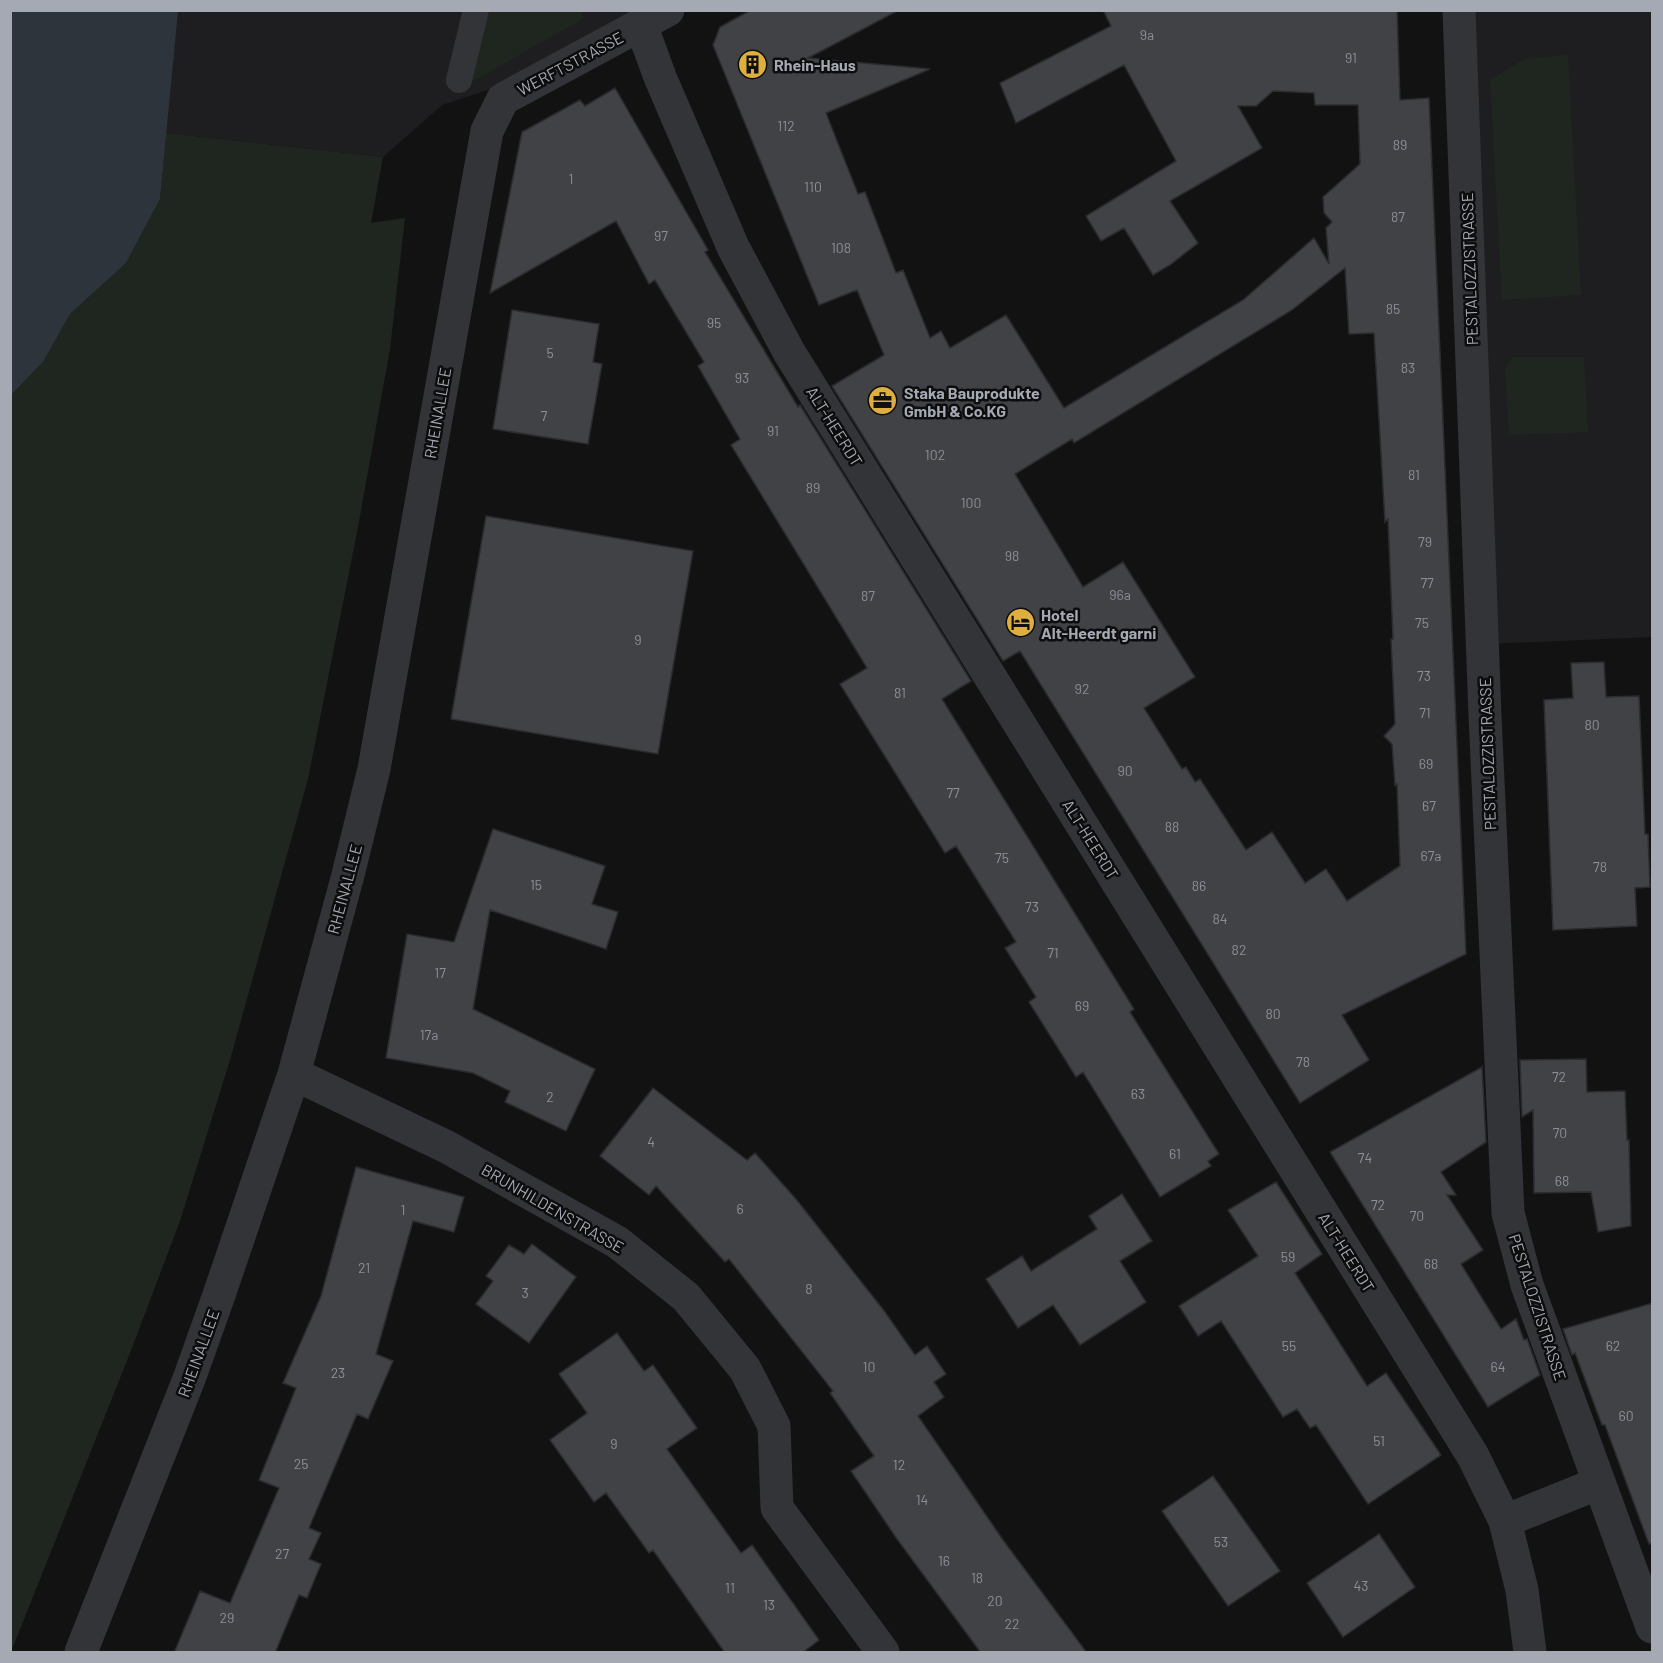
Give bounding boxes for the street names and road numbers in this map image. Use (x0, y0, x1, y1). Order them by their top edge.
street label: WERFTSTRASSE (514, 27, 626, 99)
street label: PESTALOZZISTRASSE (1457, 192, 1481, 346)
street label: RHEINALLEE (420, 366, 454, 460)
street label: ALT-HEERDT (803, 383, 867, 469)
street label: PESTALOZZISTRASSE (1475, 677, 1499, 831)
street label: ALT-HEERDT (1059, 796, 1123, 882)
street label: RHEINALLEE (323, 842, 365, 936)
street label: BRUNHILDENSTRASSE (478, 1159, 628, 1257)
street label: ALT-HEERDT (1315, 1209, 1379, 1295)
street label: PESTALOZZISTRASSE (1505, 1231, 1571, 1383)
street label: RHEINALLEE (173, 1306, 223, 1400)

